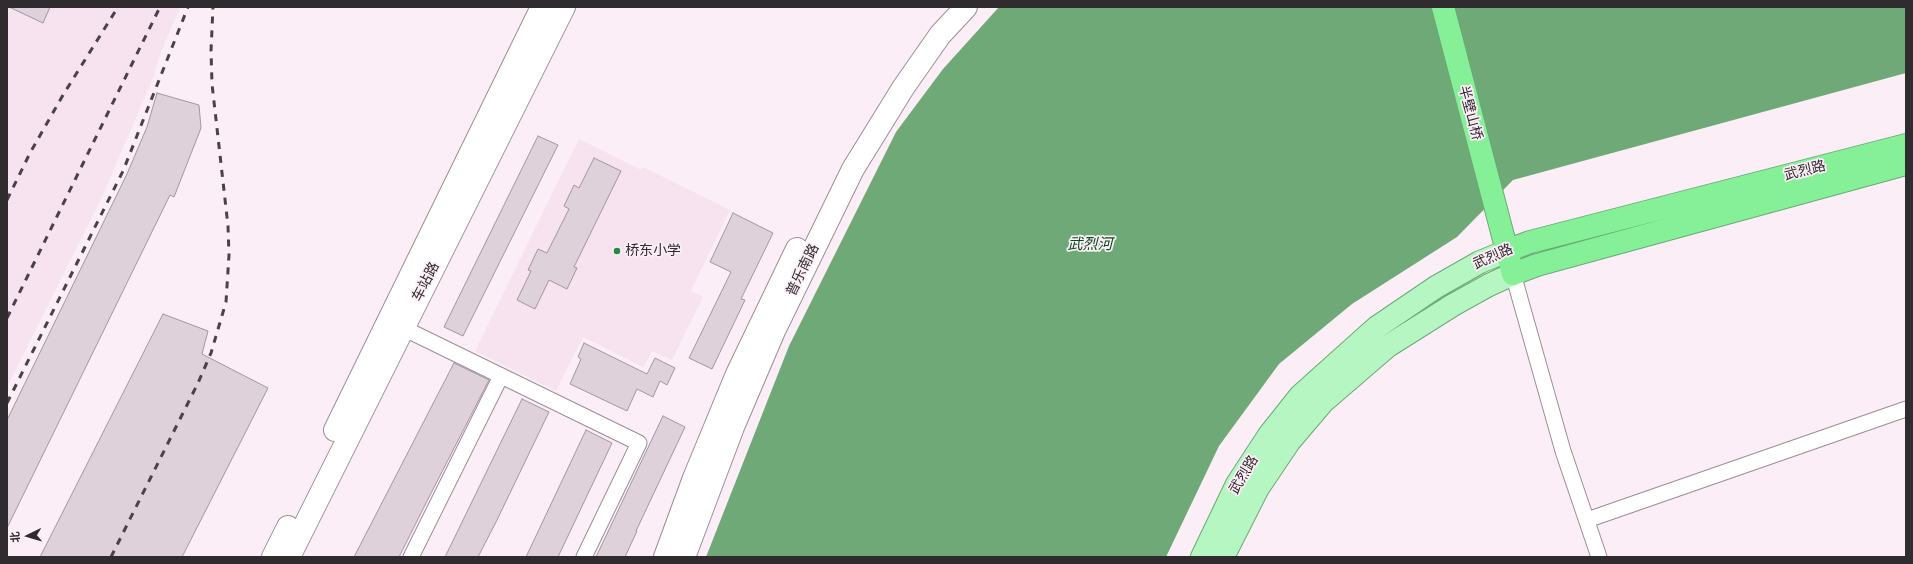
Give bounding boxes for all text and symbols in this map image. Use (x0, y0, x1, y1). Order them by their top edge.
street label: 半壁山桥 (1455, 84, 1485, 142)
street label: 武烈路 (1783, 158, 1827, 184)
water label: 武烈河 (1068, 236, 1112, 254)
street label: 普乐南路 (783, 241, 823, 299)
street label: 武烈路 (1470, 241, 1516, 273)
place label: 桥东小学 (625, 243, 681, 259)
marker: 桥东小学 (612, 246, 622, 256)
street label: 车站路 (409, 259, 443, 305)
street label: 武烈路 (1226, 453, 1262, 497)
north arrow (8, 516, 48, 556)
text: 北 (9, 531, 23, 543)

